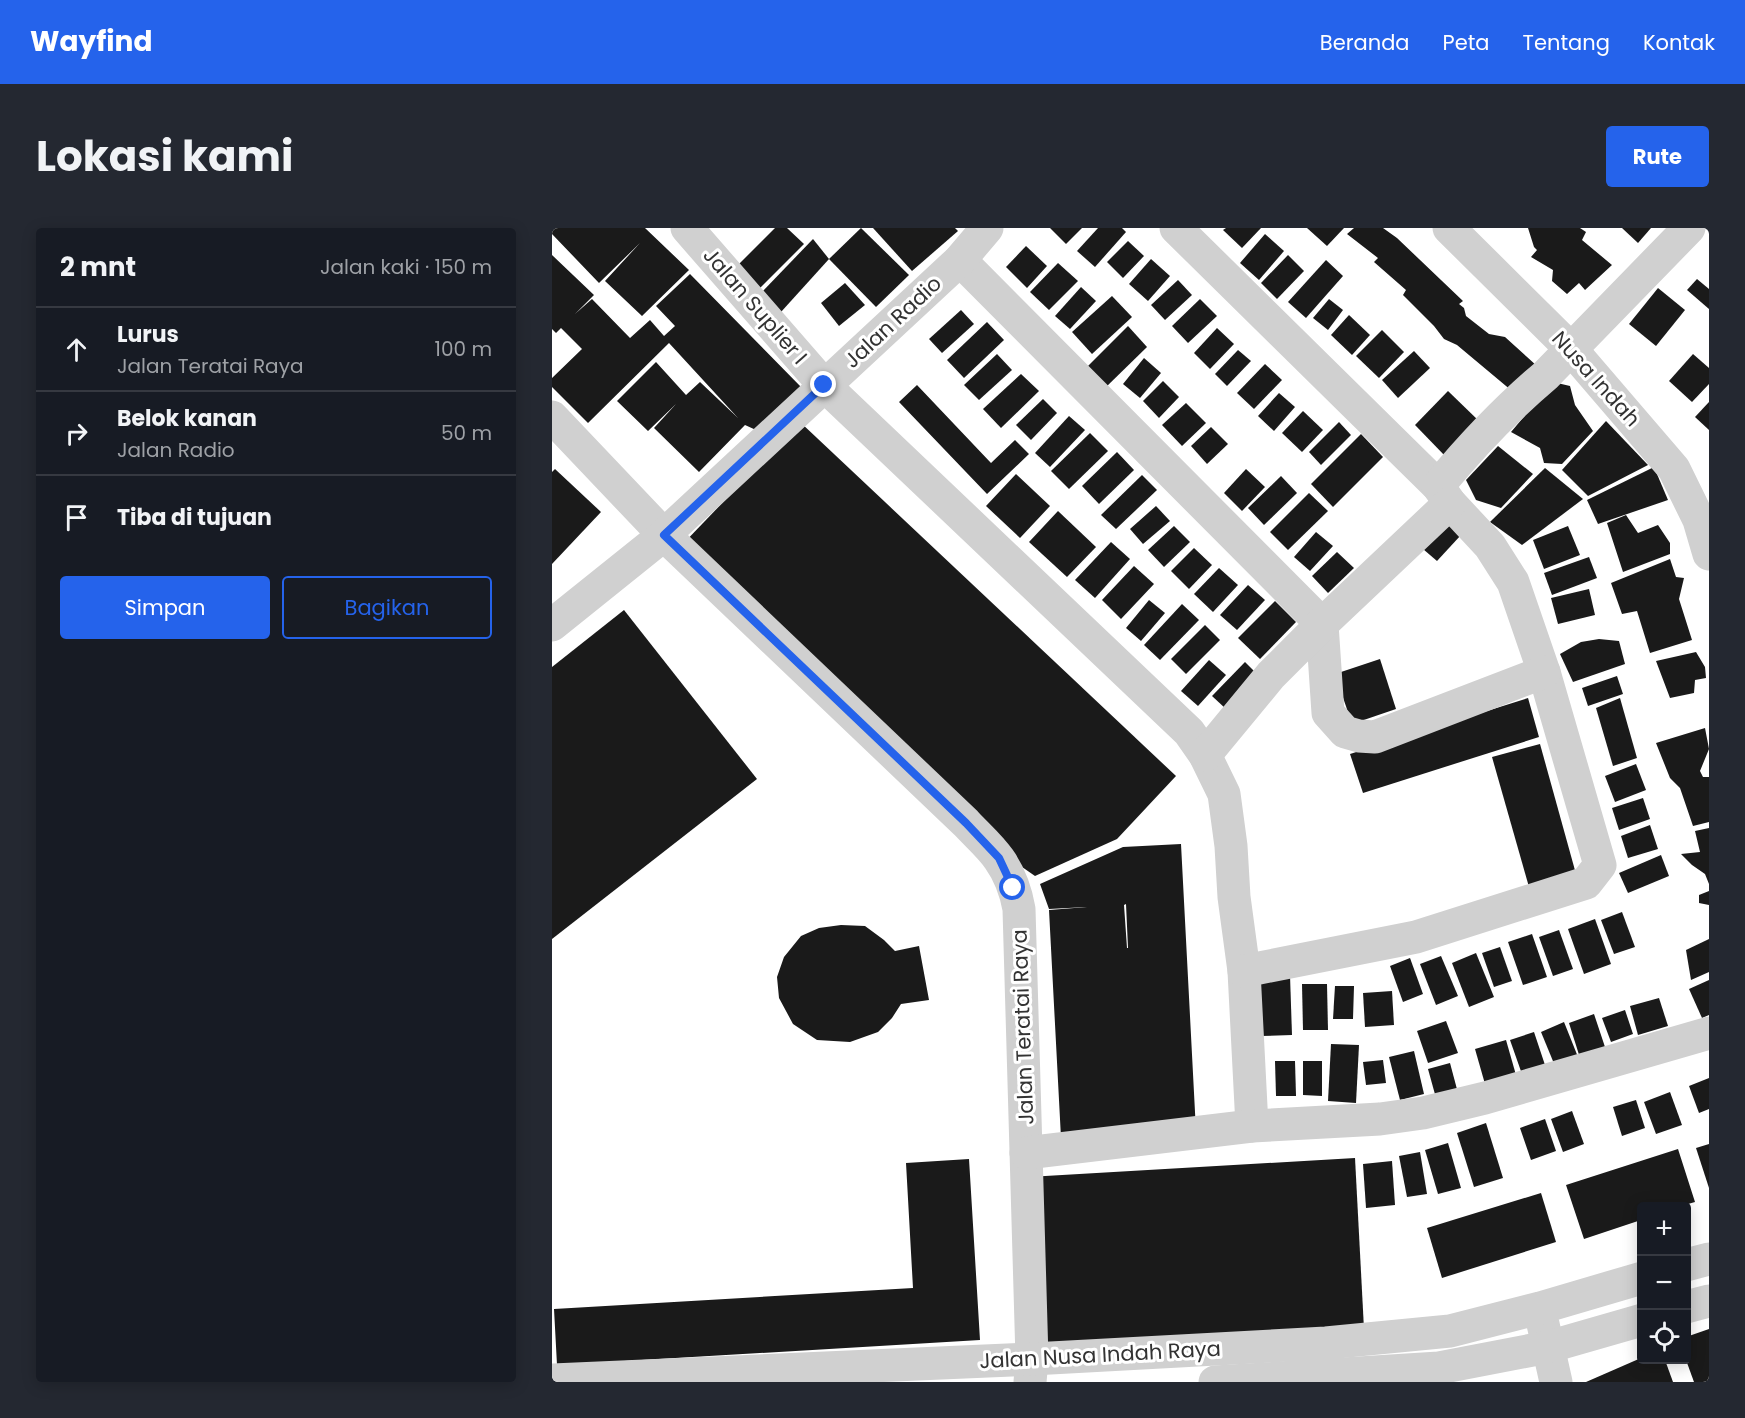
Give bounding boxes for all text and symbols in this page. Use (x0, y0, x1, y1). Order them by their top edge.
text: Wayfind (30, 22, 152, 61)
text: Beranda (1320, 28, 1410, 57)
text: Peta (1443, 28, 1490, 57)
text: Tentang (1523, 28, 1610, 57)
text: Kontak (1643, 28, 1715, 57)
button: Rute (1606, 126, 1709, 187)
text: Lokasi kami (36, 127, 293, 186)
street label: Jalan Suplier I (697, 241, 814, 370)
text: 2 mnt (60, 249, 136, 285)
text: Jalan kaki · 150 m (320, 253, 492, 281)
street label: Jalan Radio (838, 269, 948, 374)
text: Lurus (117, 319, 179, 350)
street label: Nusa Indah (1546, 325, 1647, 433)
icon: ahead (60, 333, 93, 366)
text: 100 m (435, 335, 492, 363)
text: Jalan Teratai Raya (117, 352, 303, 380)
route end (810, 371, 836, 397)
text: Belok kanan (117, 403, 257, 434)
icon: right (60, 417, 93, 450)
text: 50 m (441, 419, 492, 447)
text: Jalan Radio (117, 436, 235, 464)
icon: arrive (60, 501, 93, 534)
text: Tiba di tujuan (117, 502, 272, 533)
button: Simpan (60, 576, 270, 639)
button: Bagikan (282, 576, 492, 639)
route start (999, 874, 1025, 900)
street label: Jalan Teratai Raya (1005, 929, 1040, 1125)
map controls (1637, 1202, 1691, 1364)
button: + (1637, 1202, 1691, 1256)
button: − (1637, 1256, 1691, 1310)
button: locate (1637, 1310, 1691, 1364)
street label: Jalan Nusa Indah Raya (979, 1334, 1221, 1375)

